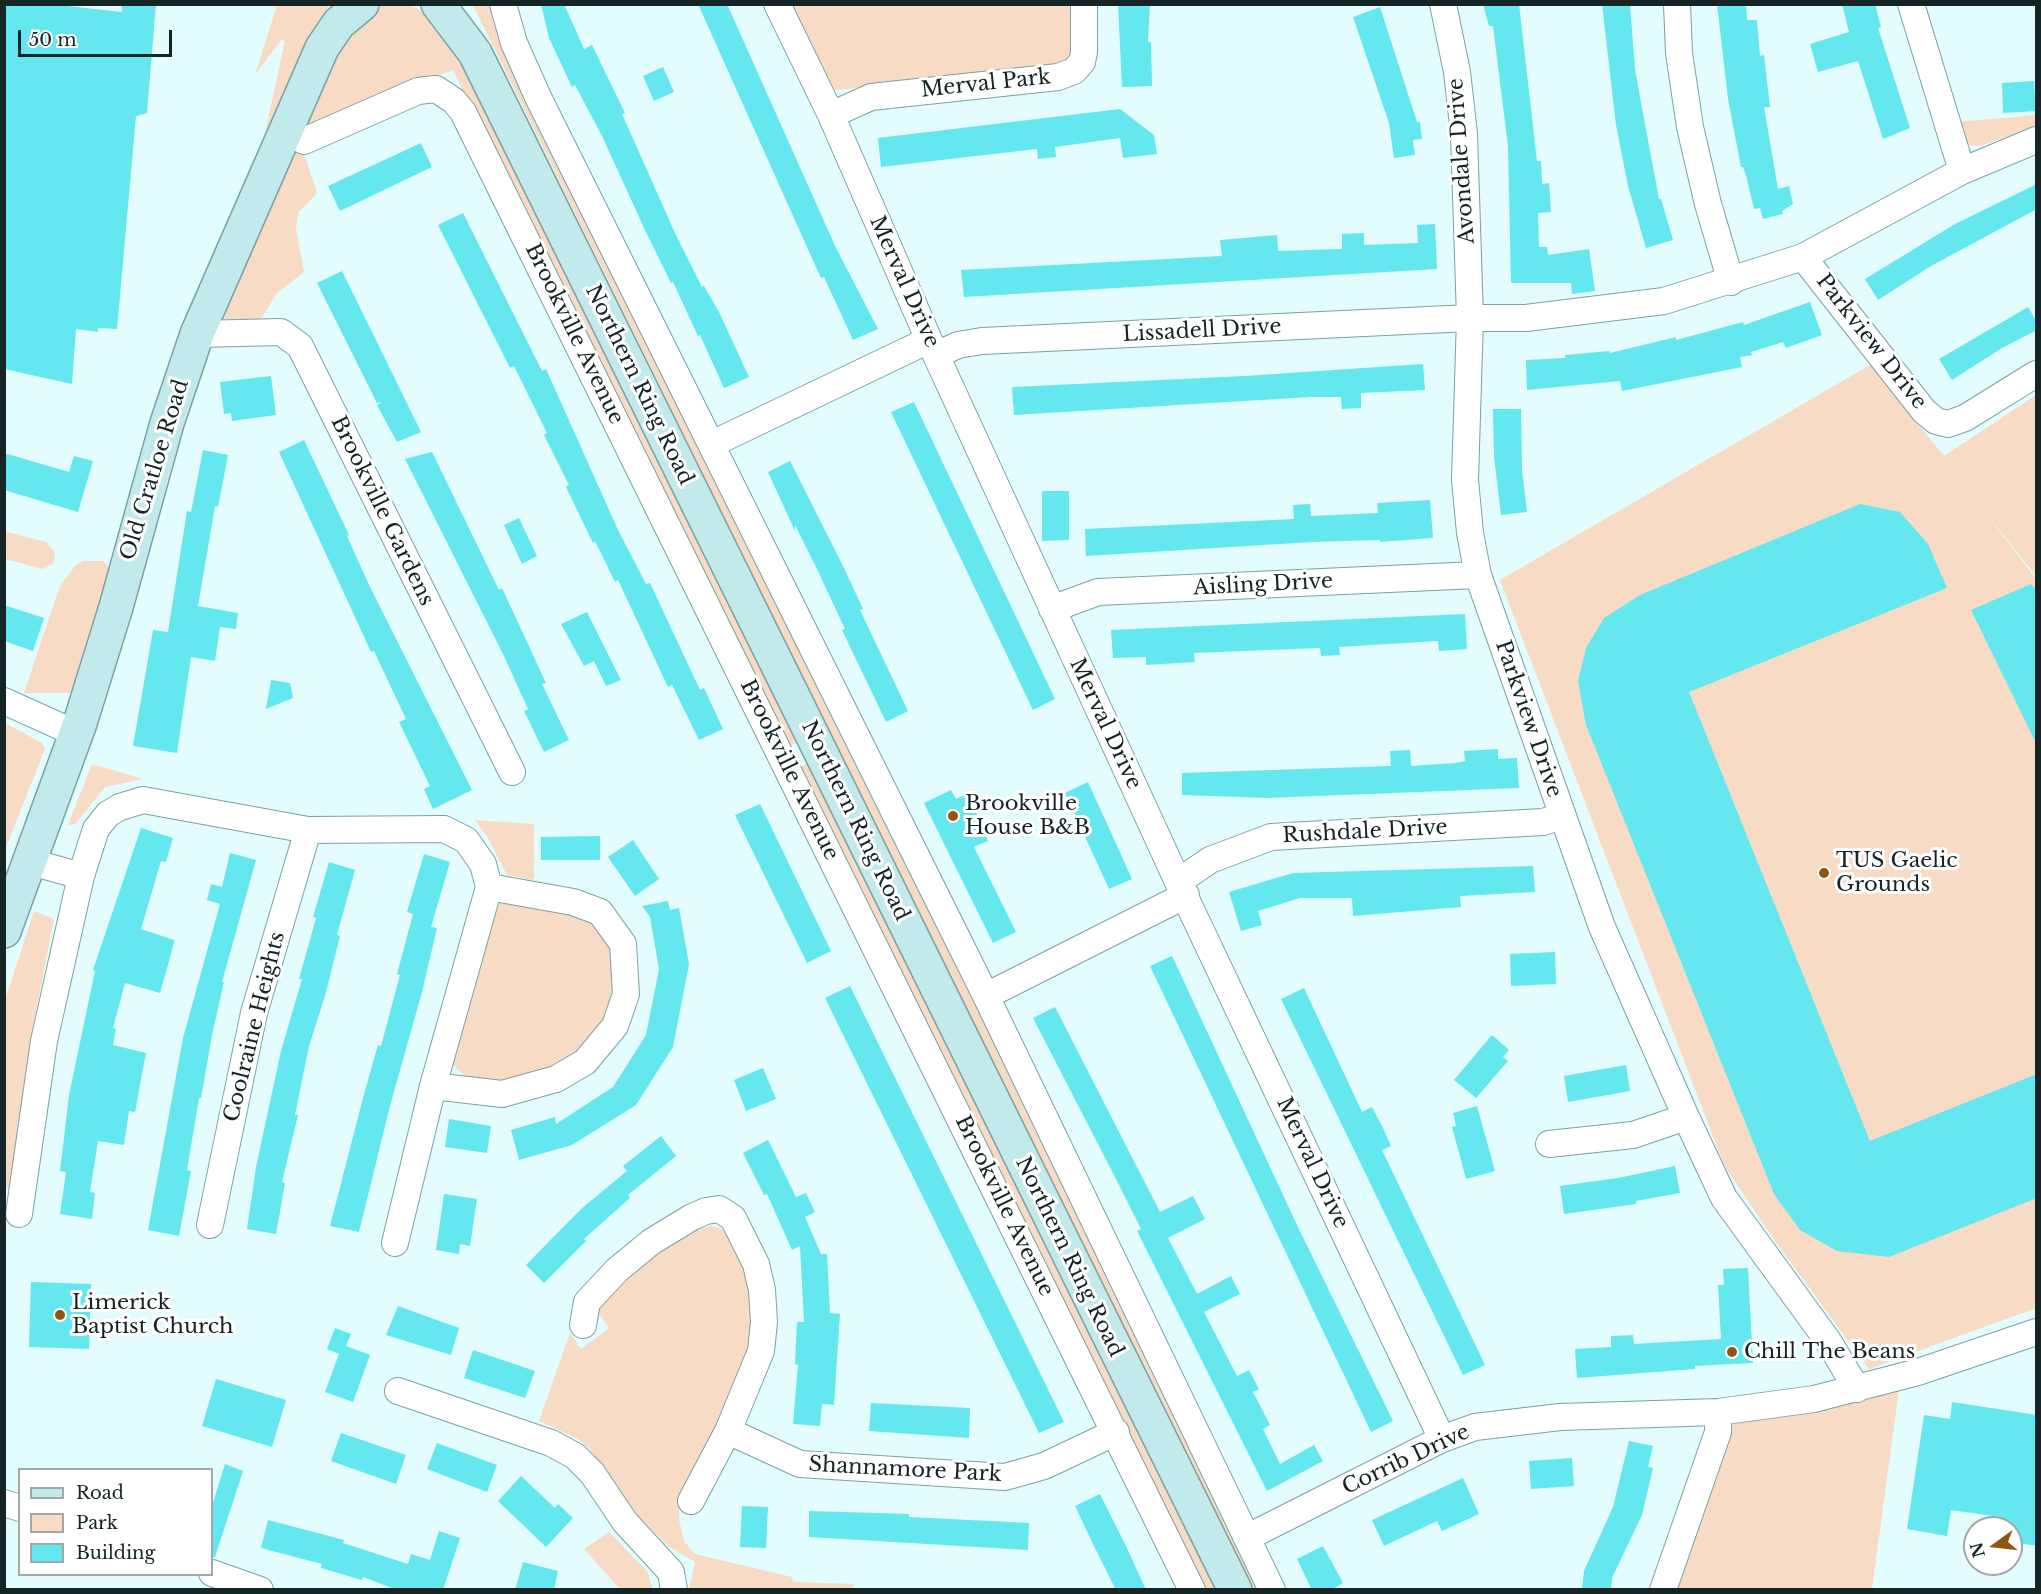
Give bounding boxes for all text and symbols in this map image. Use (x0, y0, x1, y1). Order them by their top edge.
scale bar (21, 18, 176, 56)
text: 50 m (29, 29, 77, 51)
street label: Merval Park (920, 65, 1052, 103)
street label: Avondale Drive (1444, 77, 1480, 245)
street label: Merval Drive (864, 212, 944, 352)
street label: Brookville Avenue (519, 240, 629, 428)
street label: Parkview Drive (1810, 269, 1932, 415)
street label: Northern Ring Road (580, 281, 698, 489)
street label: Lissadell Drive (1122, 314, 1282, 348)
street label: Old Cratloe Road (116, 377, 194, 563)
street label: Brookville Gardens (325, 412, 439, 610)
street label: Aisling Drive (1192, 569, 1334, 601)
street label: Parkview Drive (1489, 637, 1567, 801)
street label: Merval Drive (1064, 655, 1146, 793)
street label: Brookville Avenue (734, 676, 844, 864)
street label: Northern Ring Road (796, 717, 914, 925)
place label: Brookville House B&B (965, 791, 1090, 841)
marker: Brookville House B&B (946, 809, 960, 823)
street label: Rushdale Drive (1282, 815, 1448, 849)
place label: TUS Gaelic Grounds (1836, 848, 1958, 898)
marker: TUS Gaelic Grounds (1817, 866, 1831, 880)
street label: Coolraine Heights (219, 929, 291, 1125)
street label: Merval Drive (1271, 1094, 1353, 1232)
street label: Brookville Avenue (949, 1112, 1059, 1300)
street label: Northern Ring Road (1010, 1153, 1128, 1361)
place label: Limerick Baptist Church (72, 1290, 233, 1340)
marker: Limerick Baptist Church (53, 1308, 67, 1322)
place label: Chill The Beans (1744, 1339, 1915, 1365)
marker: Chill The Beans (1725, 1345, 1739, 1359)
street label: Corrib Drive (1338, 1420, 1474, 1500)
street label: Shannamore Park (808, 1452, 1002, 1488)
legend (18, 1468, 213, 1576)
text: Road (76, 1482, 124, 1504)
text: Park (76, 1512, 118, 1534)
north arrow (1963, 1516, 2023, 1576)
text: N (1966, 1540, 1989, 1560)
text: Building (76, 1542, 155, 1564)

